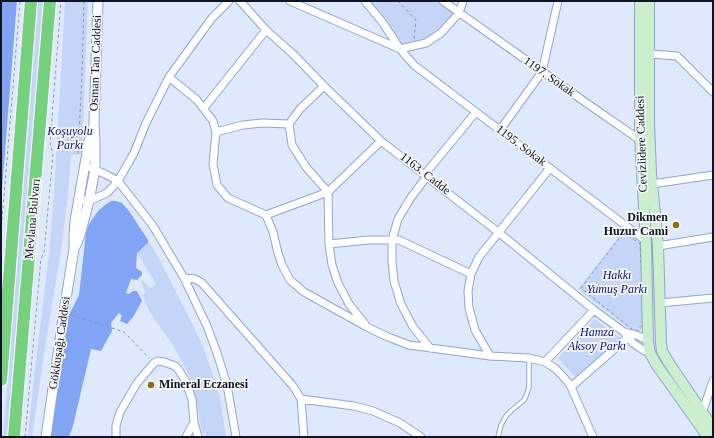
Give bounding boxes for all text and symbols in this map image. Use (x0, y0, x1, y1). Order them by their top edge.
street label: Osman Tan Caddesi (87, 15, 105, 111)
street label: 1197. Sokak (520, 54, 578, 100)
street label: Cevizlidere Caddesi (633, 95, 651, 193)
street label: 1195. Sokak (493, 122, 549, 170)
park label: Koşuyolu Parkı (47, 125, 93, 153)
street label: 1163. Cadde (397, 150, 453, 198)
street label: Mevlana Bulvarı (22, 178, 44, 260)
place label: Dikmen Huzur Cami (604, 211, 668, 239)
marker: Dikmen Huzur Cami (671, 220, 681, 230)
park label: Hakkı Yumuş Parkı (587, 269, 647, 297)
street label: Gökkuşağı Caddesi (46, 296, 74, 390)
park label: Hamza Aksoy Parkı (568, 326, 626, 354)
place label: Mineral Eczanesi (159, 378, 248, 392)
marker: Mineral Eczanesi (146, 380, 156, 390)

